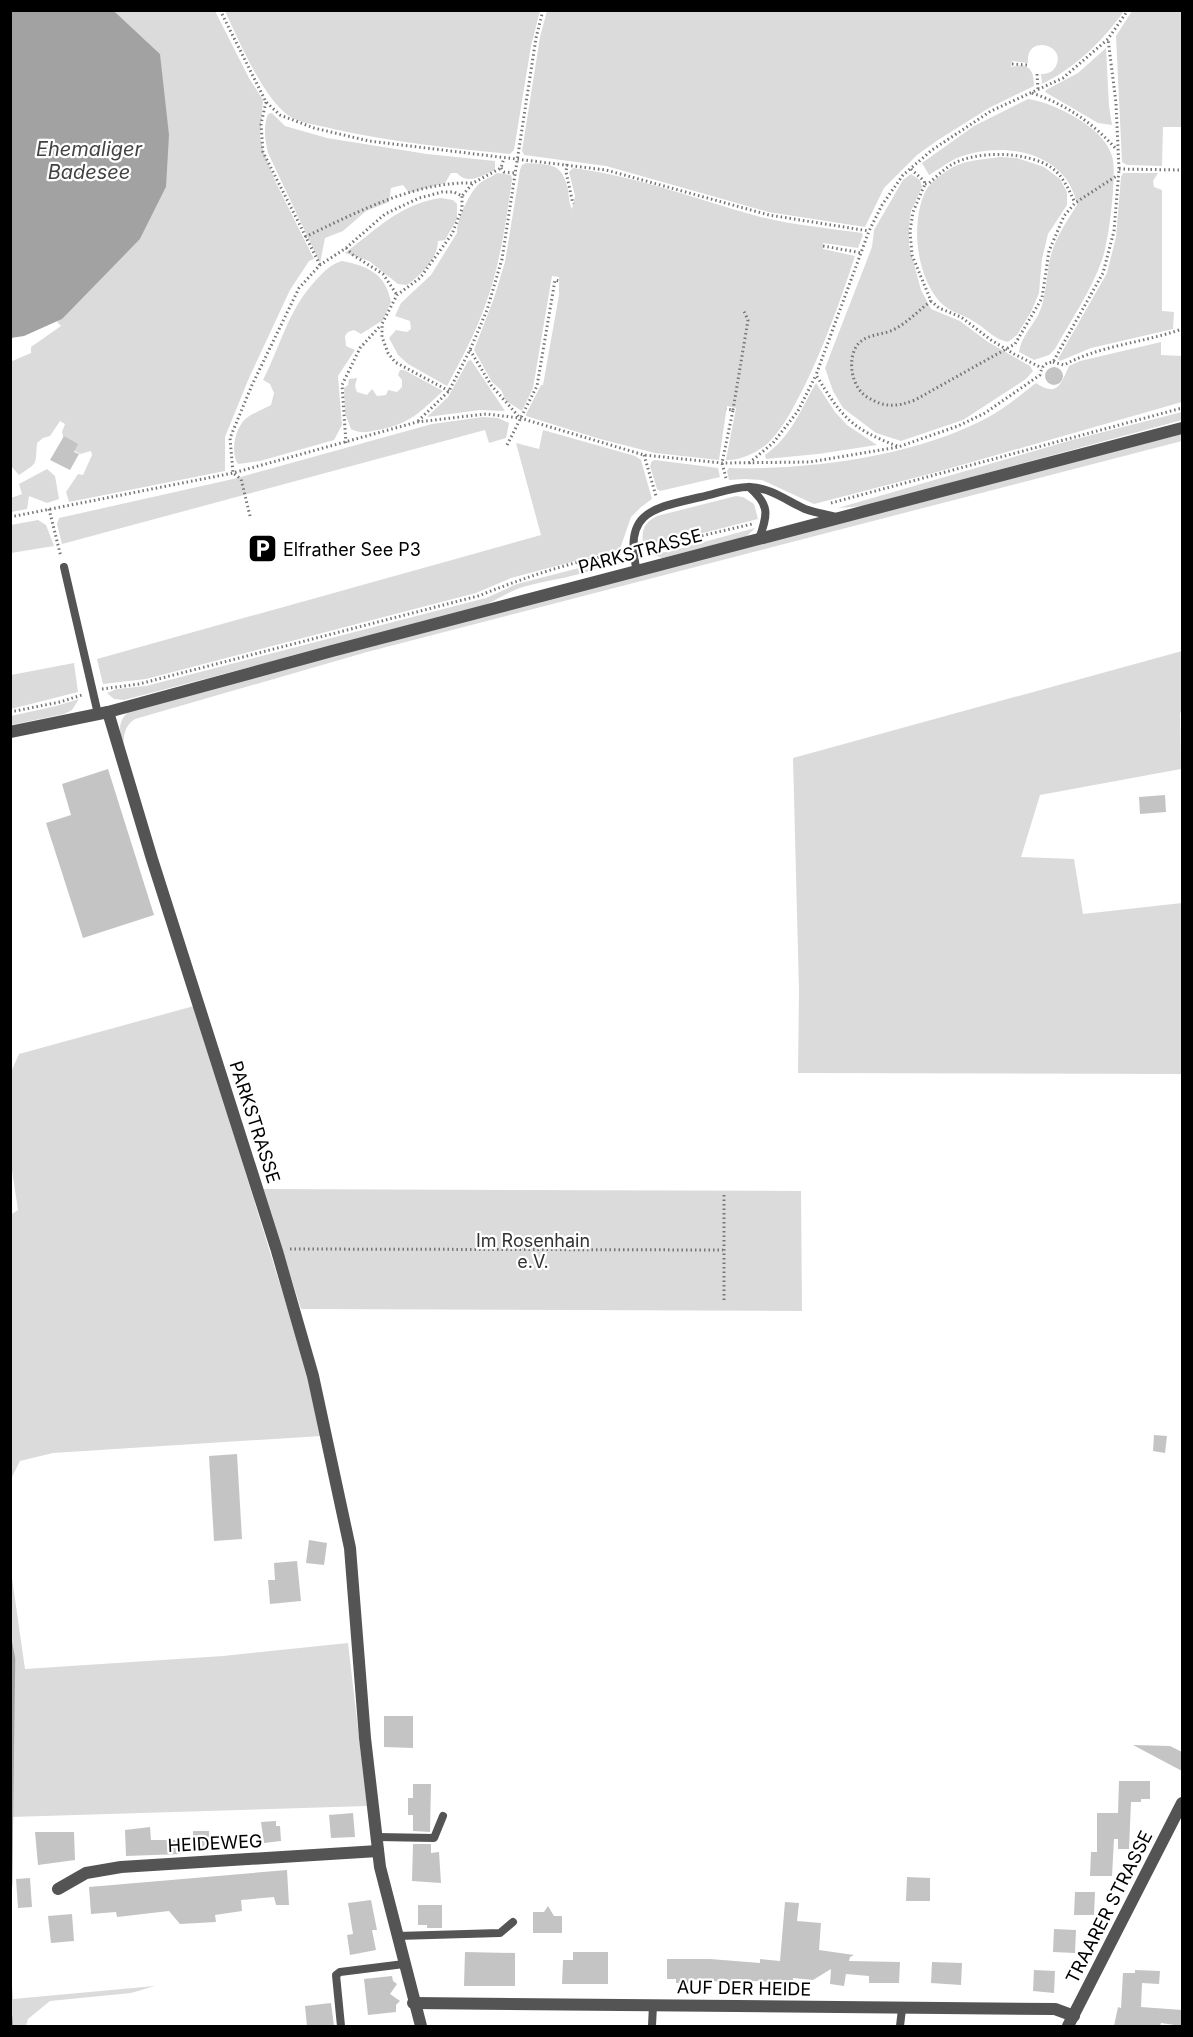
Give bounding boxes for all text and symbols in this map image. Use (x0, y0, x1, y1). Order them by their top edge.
water label: Ehemaliger Badesee (36, 137, 143, 184)
street label: PARKSTRASSE (576, 524, 704, 578)
parking icon: Elfrather See P3 (246, 533, 278, 565)
place label: Elfrather See P3 (283, 539, 421, 560)
street label: PARKSTRASSE (225, 1058, 285, 1186)
park label: Im Rosenhain e.V. (476, 1230, 590, 1272)
street label: TRAARER STRASSE (1061, 1827, 1157, 1987)
street label: HEIDEWEG (167, 1830, 263, 1856)
street label: AUF DER HEIDE (677, 1976, 811, 2000)

